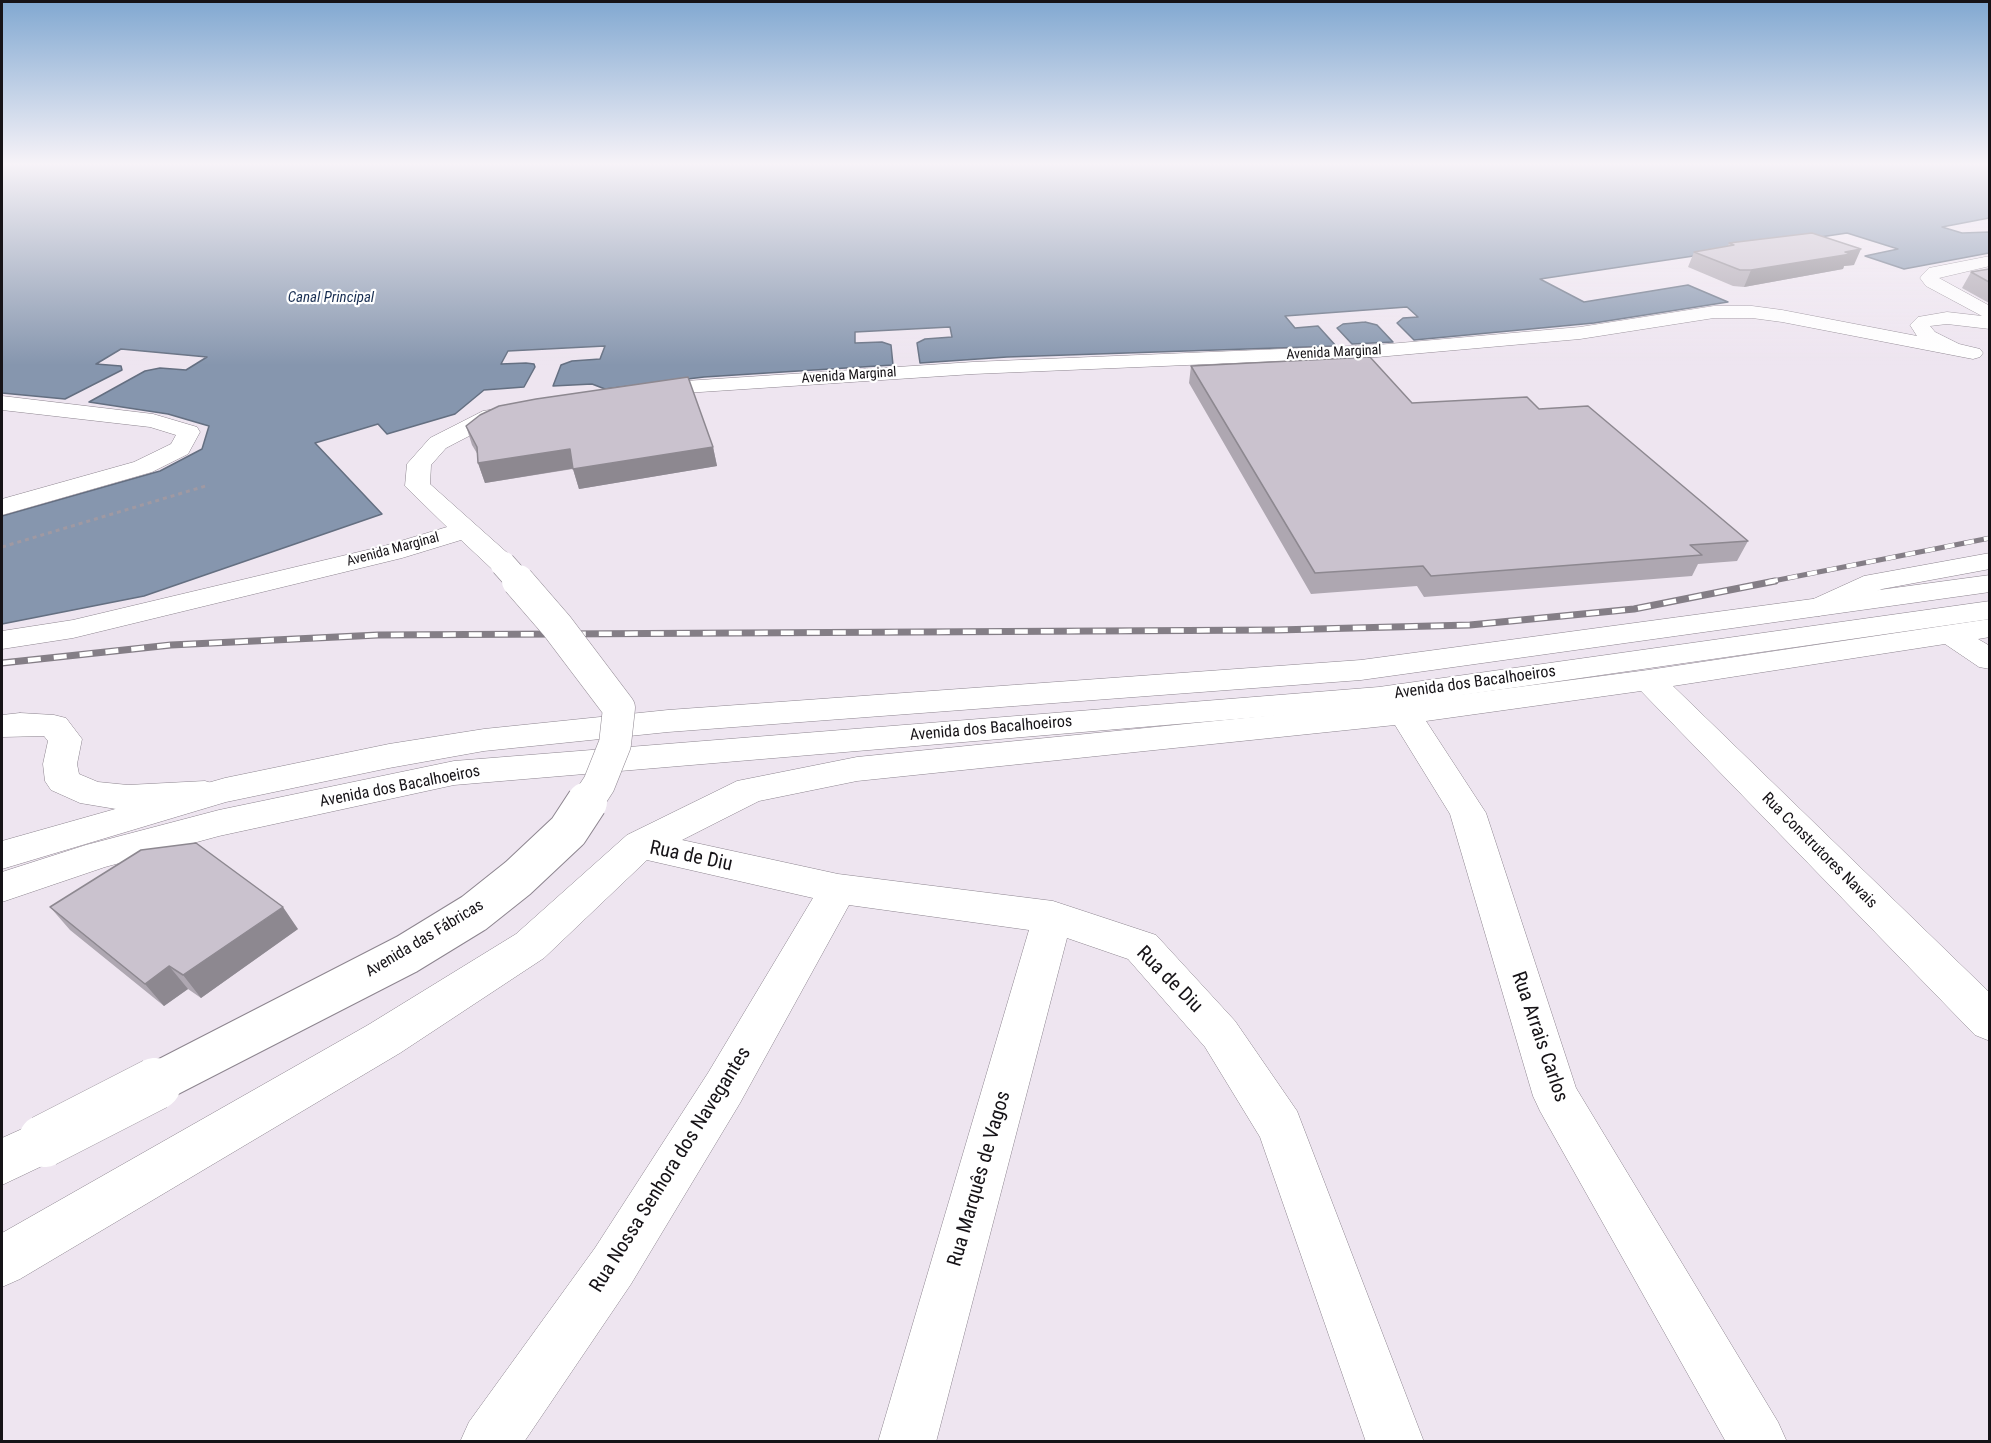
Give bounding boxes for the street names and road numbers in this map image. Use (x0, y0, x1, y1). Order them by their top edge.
street label: Avenida Marginal (1286, 342, 1382, 364)
street label: Avenida Marginal (801, 364, 897, 388)
street label: Avenida Marginal (345, 530, 441, 570)
street label: Avenida dos Bacalhoeiros (1393, 662, 1557, 704)
street label: Avenida dos Bacalhoeiros (909, 712, 1073, 746)
street label: Avenida dos Bacalhoeiros (318, 762, 482, 812)
street label: Rua Construtores Navais (1757, 789, 1881, 913)
street label: Rua de Diu (647, 837, 735, 877)
street label: Avenida das Fábricas (363, 896, 487, 982)
street label: Rua de Diu (1131, 942, 1207, 1018)
street label: Rua Arrais Carlos (1505, 969, 1573, 1105)
street label: Rua Nossa Senhora dos Navegantes (585, 1043, 757, 1297)
street label: Rua Marquês de Vagos (944, 1089, 1016, 1269)

